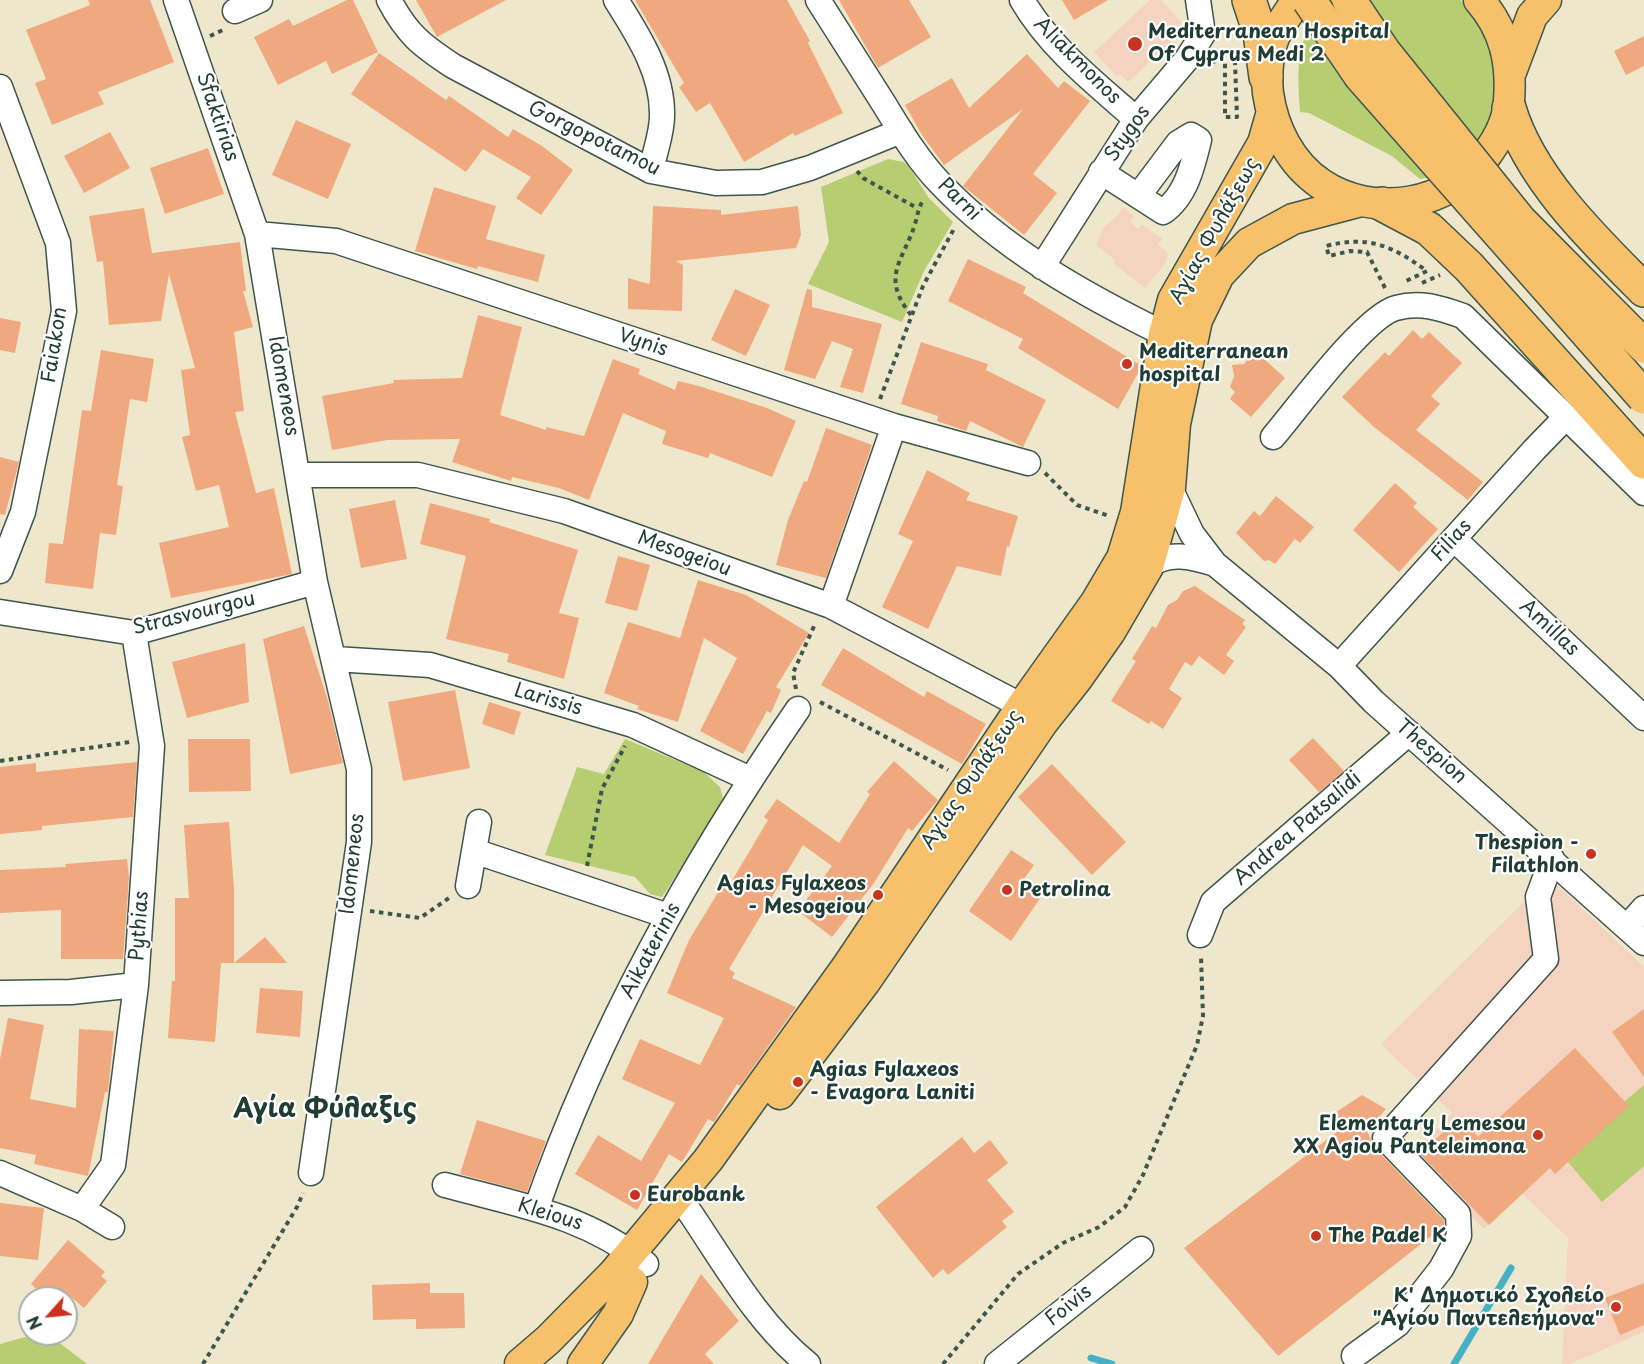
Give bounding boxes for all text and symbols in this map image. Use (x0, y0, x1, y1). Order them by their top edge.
street label: Aliakmonos (1028, 12, 1126, 110)
place label: Mediterranean Hospital Of Cyprus Medi 2 (1148, 20, 1389, 67)
marker: Mediterranean Hospital Of Cyprus Medi 2 (1126, 35, 1144, 53)
street label: Sfaktirias (191, 69, 243, 165)
street label: Gorgopotamou (524, 97, 664, 181)
street label: Stygos (1100, 101, 1156, 167)
street label: Αγίας Φυλάξεως (1165, 154, 1265, 308)
street label: Parni (932, 174, 986, 226)
street label: Faiakon (37, 305, 73, 385)
street label: Vynis (615, 324, 671, 362)
street label: Idomeneos (262, 334, 304, 438)
place label: Mediterranean hospital (1139, 340, 1289, 387)
marker: Mediterranean hospital (1120, 357, 1134, 371)
street label: Filias (1427, 515, 1477, 567)
street label: Mesogeiou (634, 526, 734, 582)
street label: Strasvourgou (130, 587, 258, 641)
street label: Amillas (1514, 595, 1584, 661)
street label: Larissis (511, 679, 585, 721)
street label: Αγίας Φυλάξεως (916, 705, 1028, 855)
street label: Thespion (1391, 715, 1471, 789)
street label: Andrea Patsalidi (1229, 767, 1367, 891)
street label: Idomeneos (336, 812, 370, 916)
place label: Thespion - Filathlon (1475, 831, 1579, 878)
marker: Thespion - Filathlon (1584, 847, 1598, 861)
place label: Agias Fylaxeos - Mesogeiou (717, 872, 866, 919)
place label: Petrolina (1019, 878, 1111, 902)
marker: Petrolina (1000, 883, 1014, 897)
marker: Agias Fylaxeos - Mesogeiou (871, 888, 885, 902)
street label: Pythias (126, 890, 154, 962)
street label: Aikaterinis (616, 899, 686, 1003)
place label: Agias Fylaxeos - Evagora Laniti (810, 1058, 975, 1105)
marker: Agias Fylaxeos - Evagora Laniti (791, 1075, 805, 1089)
district label: Αγία Φύλαξις (233, 1094, 417, 1126)
place label: Elementary Lemesou XX Agiou Panteleimona (1293, 1112, 1526, 1159)
marker: Elementary Lemesou XX Agiou Panteleimona (1531, 1128, 1545, 1142)
place label: Eurobank (647, 1183, 745, 1207)
marker: Eurobank (628, 1188, 642, 1202)
street label: Kleious (515, 1194, 585, 1236)
place label: The Padel K (1328, 1224, 1447, 1248)
marker: The Padel K (1309, 1229, 1323, 1243)
street label: Foivis (1041, 1280, 1097, 1332)
place label: Κ' Δημοτικό Σχολείο "Αγίου Παντελεήμονα" (1373, 1284, 1604, 1331)
north arrow (18, 1286, 78, 1346)
marker: Κ' Δημοτικό Σχολείο "Αγίου Παντελεήμονα" (1609, 1300, 1623, 1314)
text: N (20, 1312, 47, 1334)

